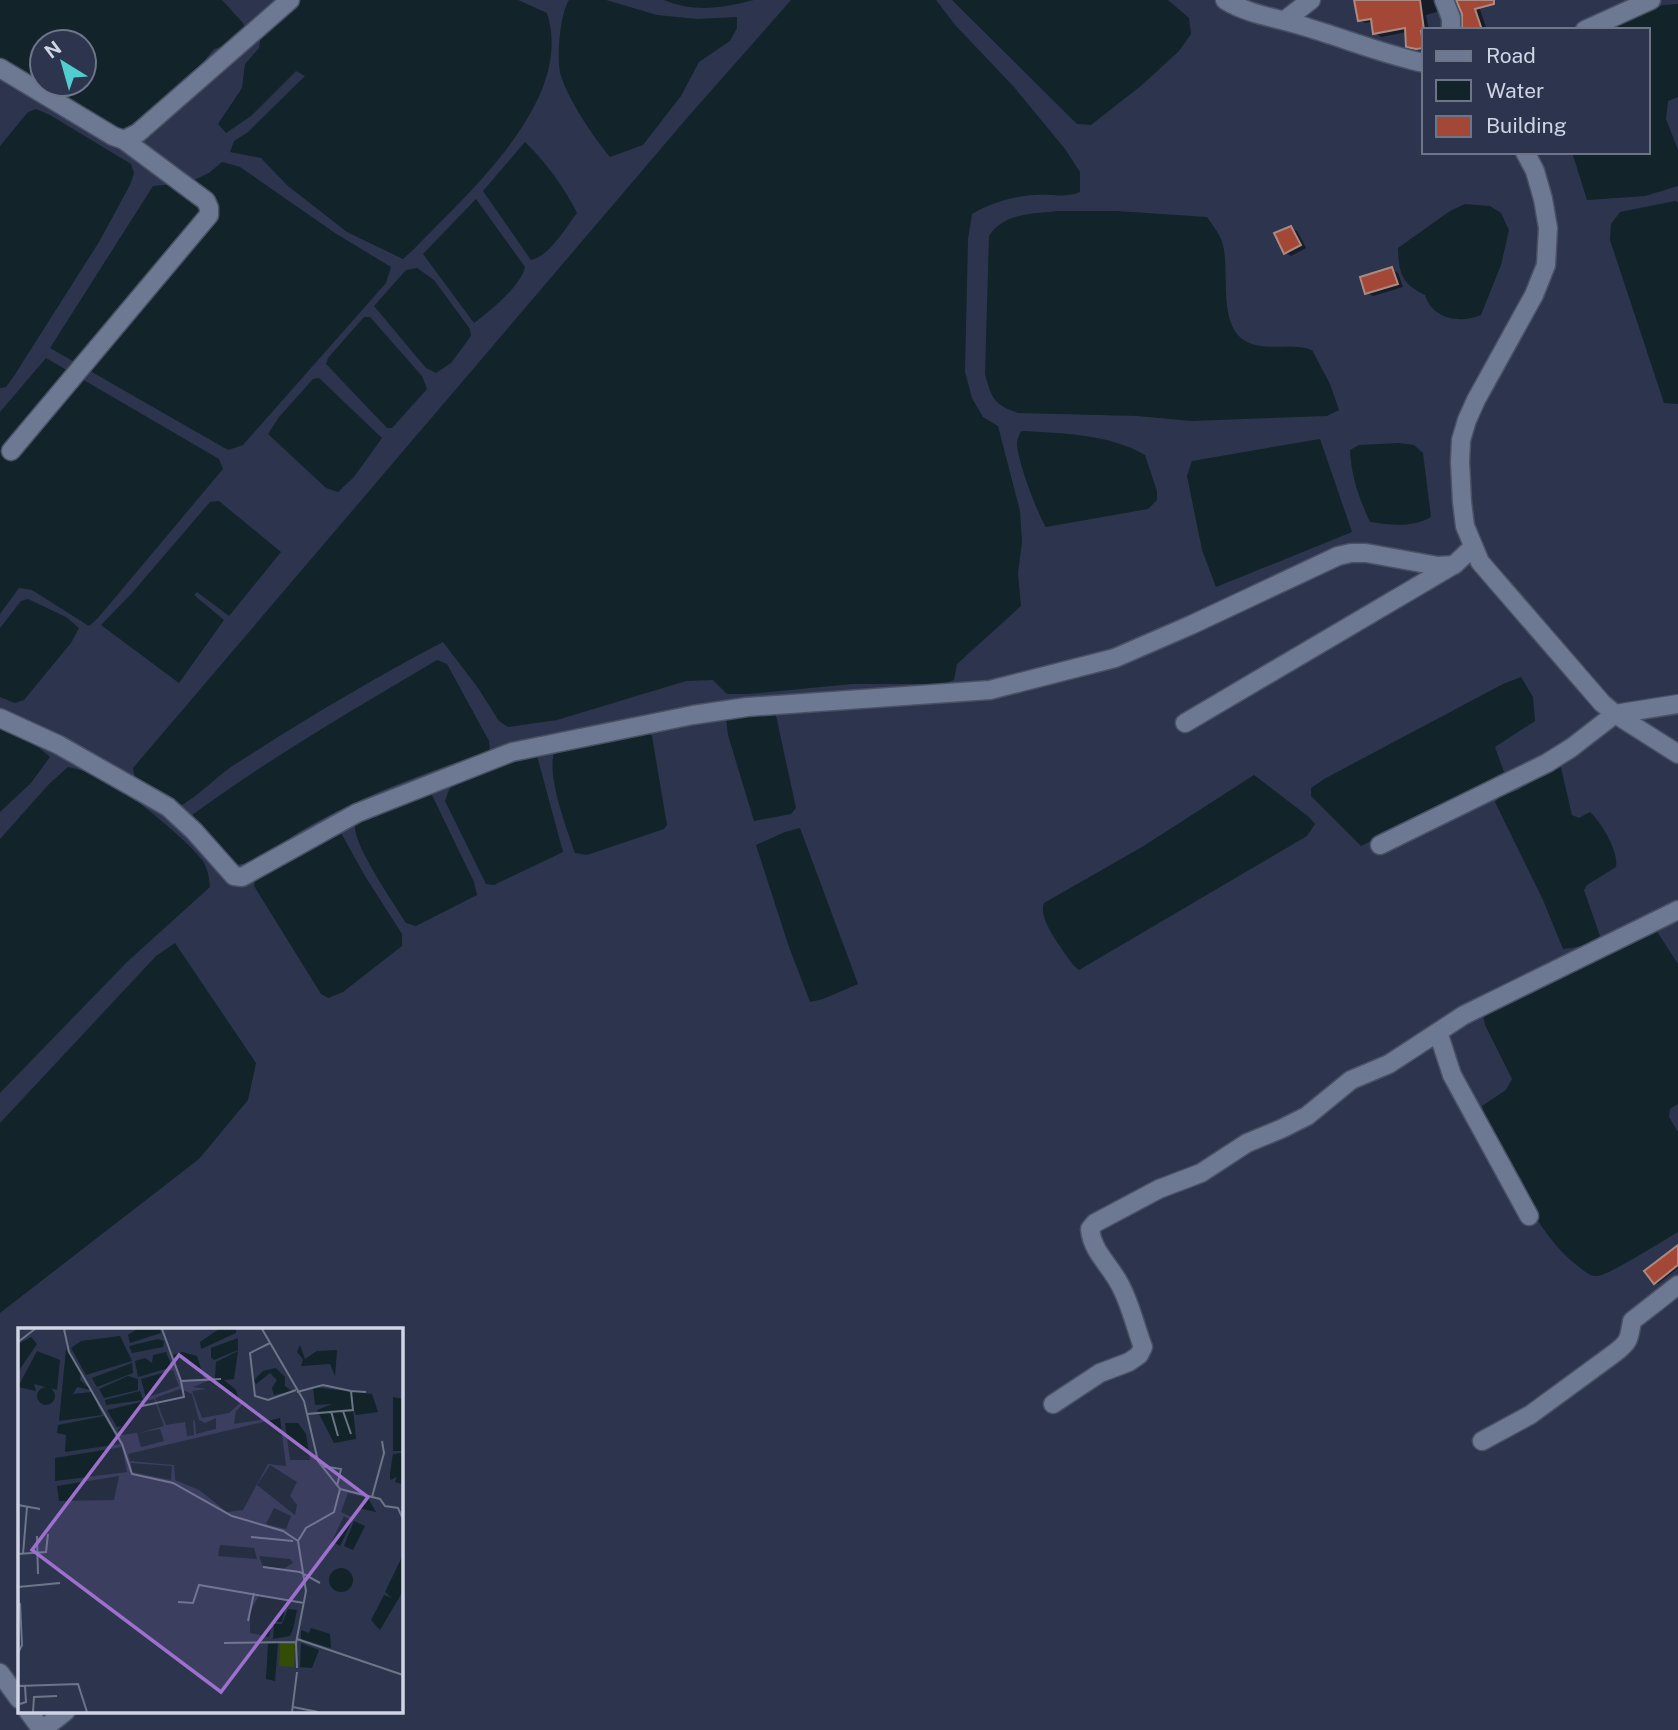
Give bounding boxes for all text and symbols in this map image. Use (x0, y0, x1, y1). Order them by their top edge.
north arrow (28, 28, 98, 98)
legend (1422, 28, 1650, 154)
text: N (40, 36, 65, 63)
text: Road (1486, 43, 1536, 68)
text: Water (1486, 78, 1544, 103)
text: Building (1486, 113, 1567, 138)
inset map (18, 1328, 402, 1712)

